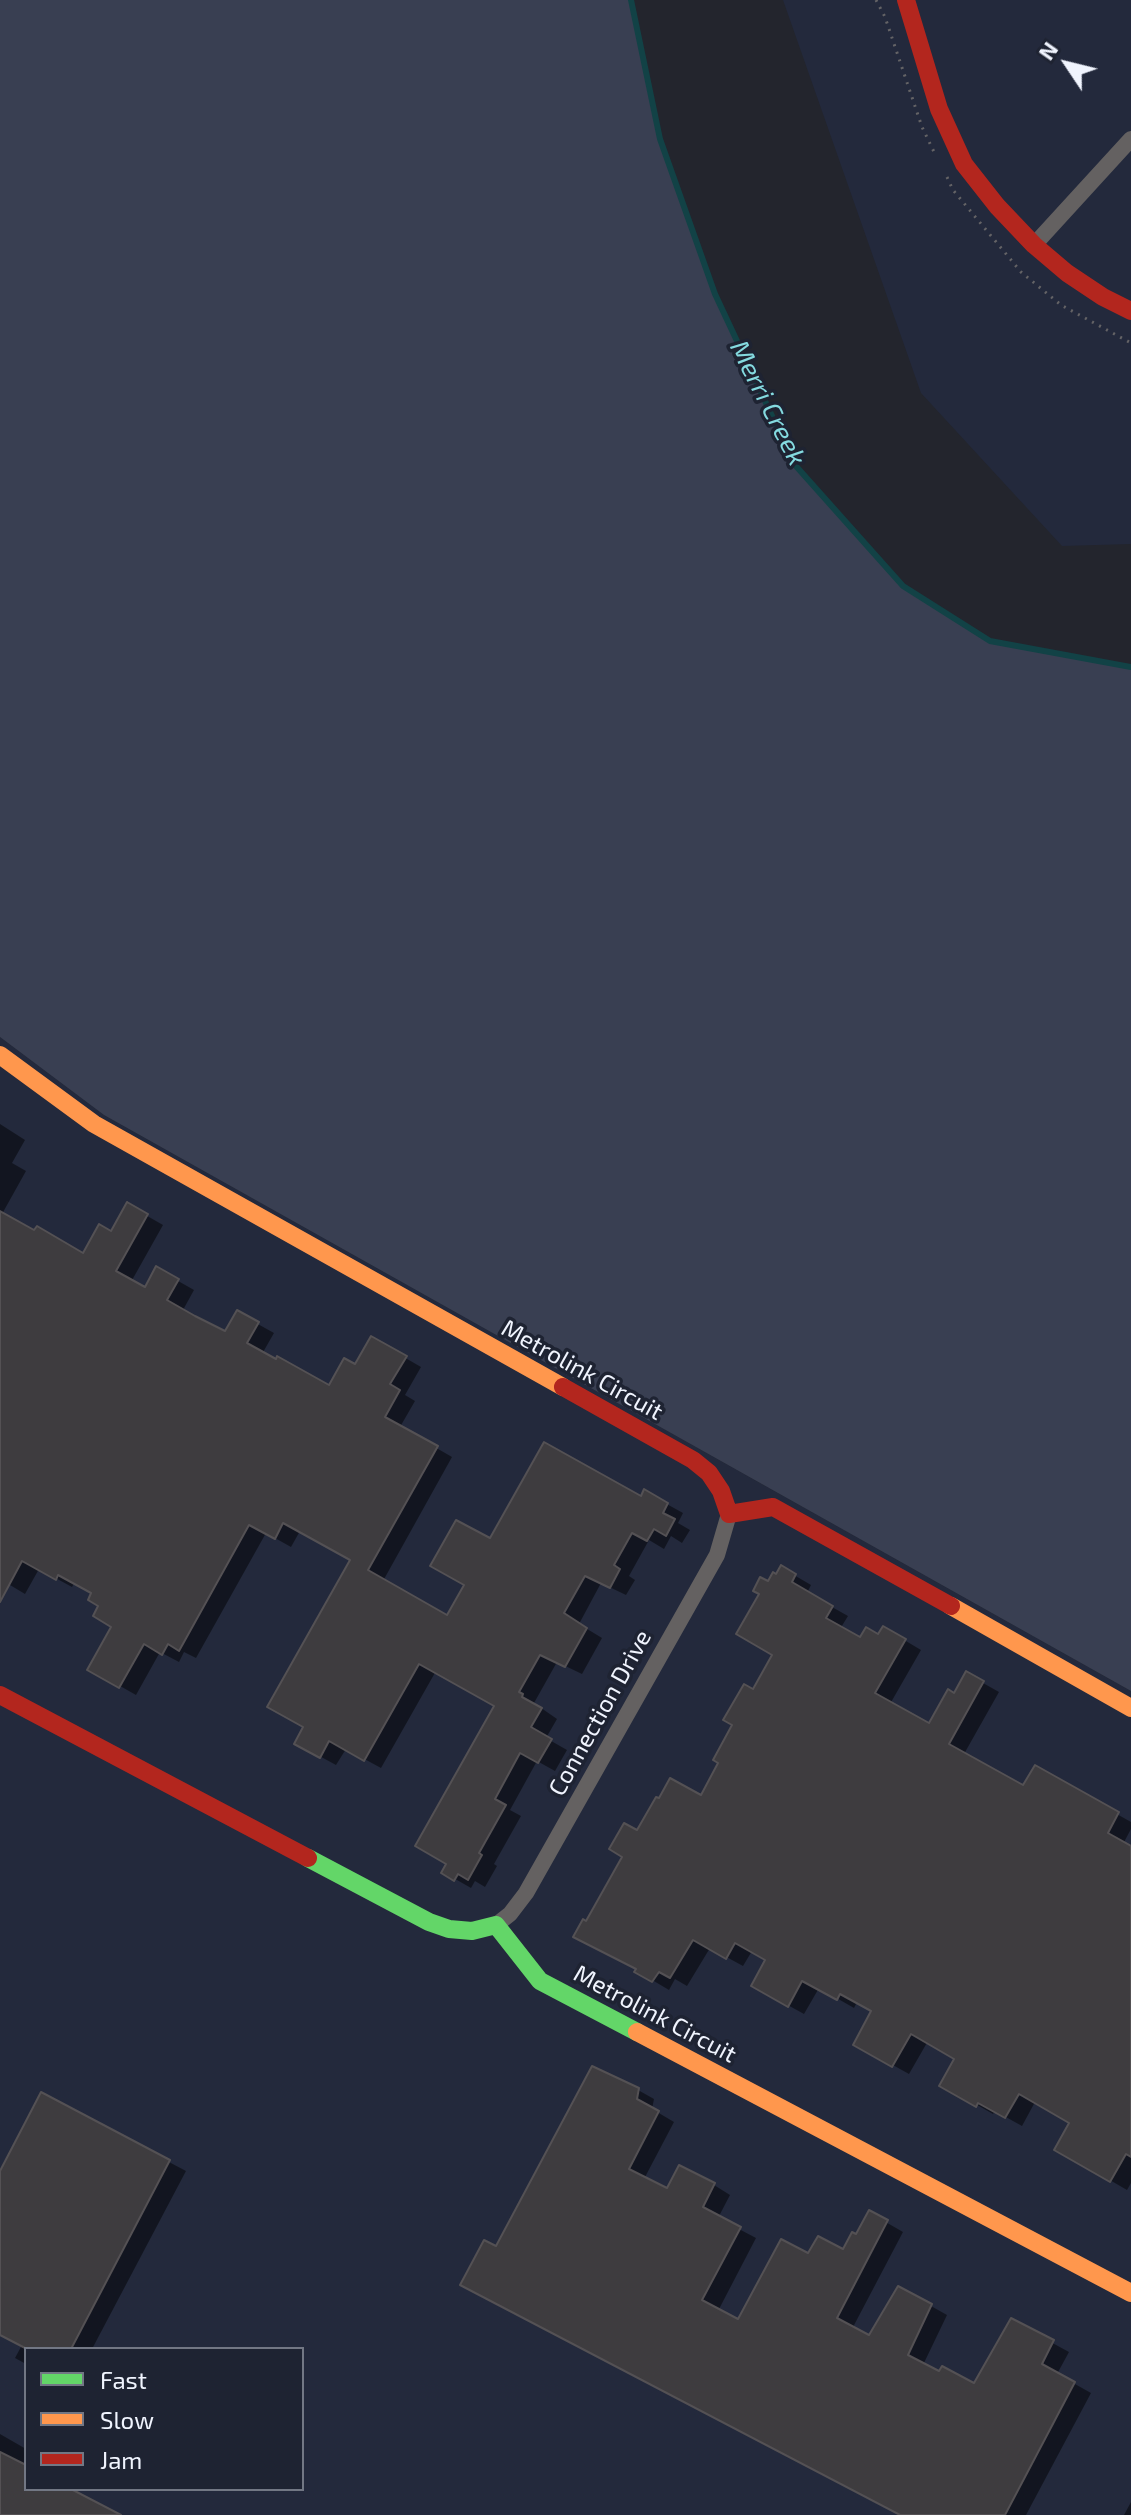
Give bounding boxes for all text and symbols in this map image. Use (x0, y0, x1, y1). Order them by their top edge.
north arrow (1027, 24, 1107, 104)
text: N (1032, 36, 1063, 64)
water label: Merri Creek (723, 335, 813, 471)
street label: Metrolink Circuit (496, 1314, 668, 1426)
street label: Connection Drive (543, 1625, 657, 1801)
street label: Metrolink Circuit (569, 1959, 741, 2069)
legend (24, 2347, 304, 2491)
text: Fast (100, 2365, 147, 2394)
text: Slow (100, 2405, 154, 2434)
text: Jam (100, 2445, 142, 2474)

